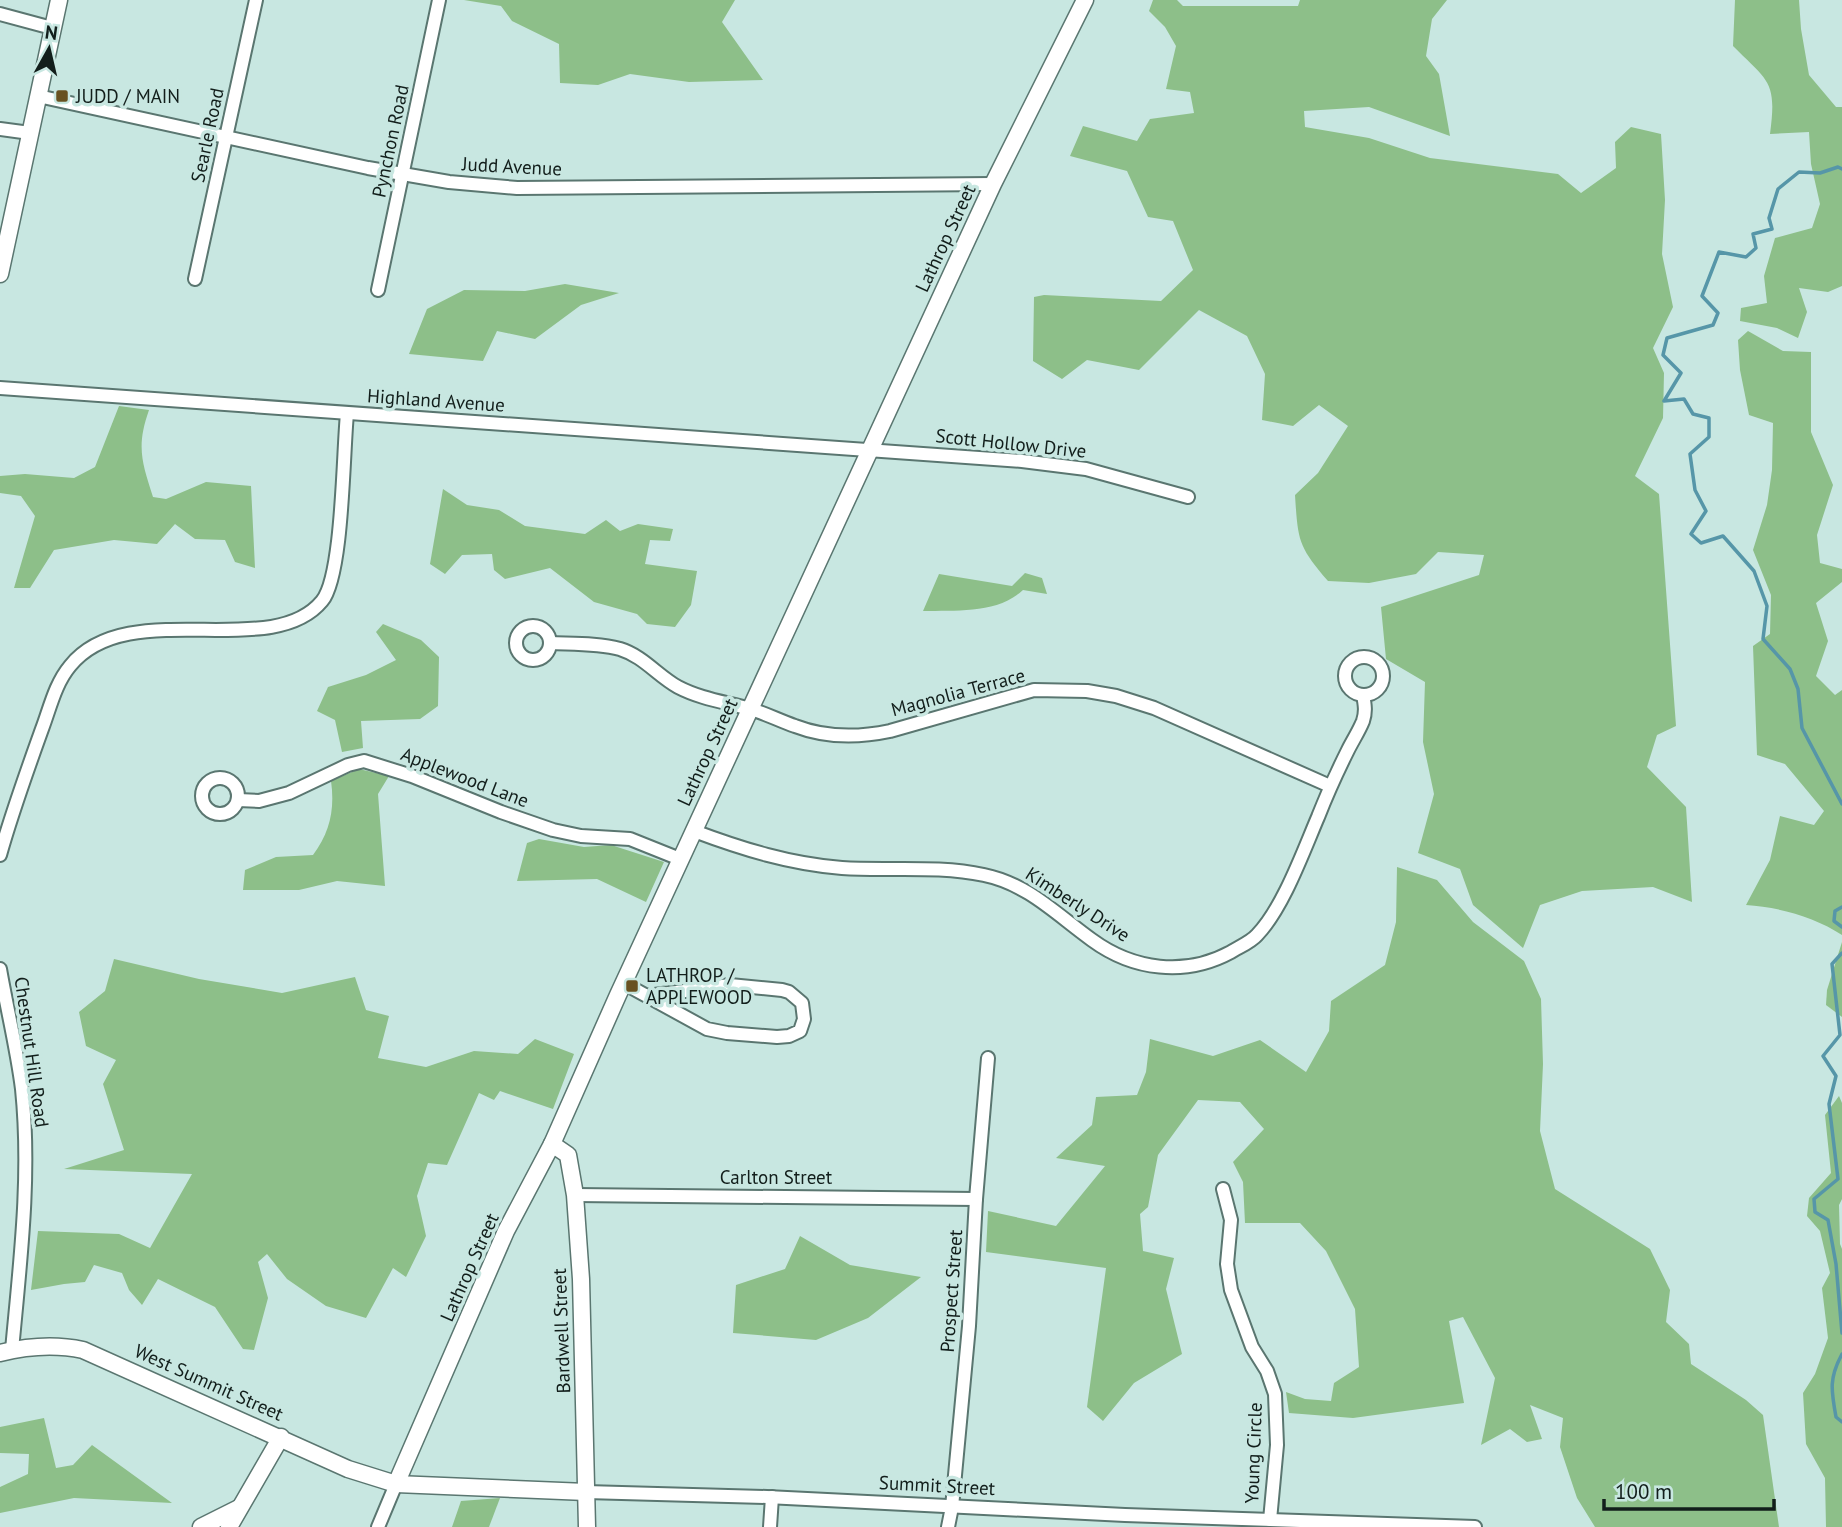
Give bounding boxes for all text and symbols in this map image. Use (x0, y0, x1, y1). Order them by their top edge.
north arrow (14, 14, 84, 84)
text: N (44, 19, 59, 45)
street label: Pynchon Road (366, 82, 414, 200)
place label: JUDD / MAIN (75, 84, 180, 108)
street label: Searle Road (185, 85, 229, 185)
marker: JUDD / MAIN (54, 88, 70, 104)
street label: Judd Avenue (460, 151, 563, 181)
street label: Lathrop Street (910, 180, 981, 296)
street label: Highland Avenue (366, 383, 506, 417)
street label: Scott Hollow Drive (934, 423, 1088, 463)
street label: Magnolia Terrace (888, 663, 1028, 721)
street label: Lathrop Street (672, 694, 743, 810)
street label: Applewood Lane (398, 742, 532, 812)
street label: Kimberly Drive (1021, 861, 1135, 947)
place label: LATHROP / APPLEWOOD (646, 963, 752, 1009)
street label: Chestnut Hill Road (10, 975, 54, 1129)
marker: LATHROP / APPLEWOOD (624, 978, 640, 994)
street label: Carlton Street (720, 1165, 833, 1189)
street label: Lathrop Street (434, 1209, 504, 1325)
street label: Prospect Street (935, 1228, 967, 1353)
street label: Bardwell Street (547, 1267, 575, 1394)
street label: West Summit Street (131, 1338, 288, 1426)
street label: Young Circle (1239, 1402, 1267, 1504)
scale bar (1604, 1468, 1774, 1512)
street label: Summit Street (878, 1470, 996, 1500)
text: 100 m (1615, 1478, 1672, 1505)

